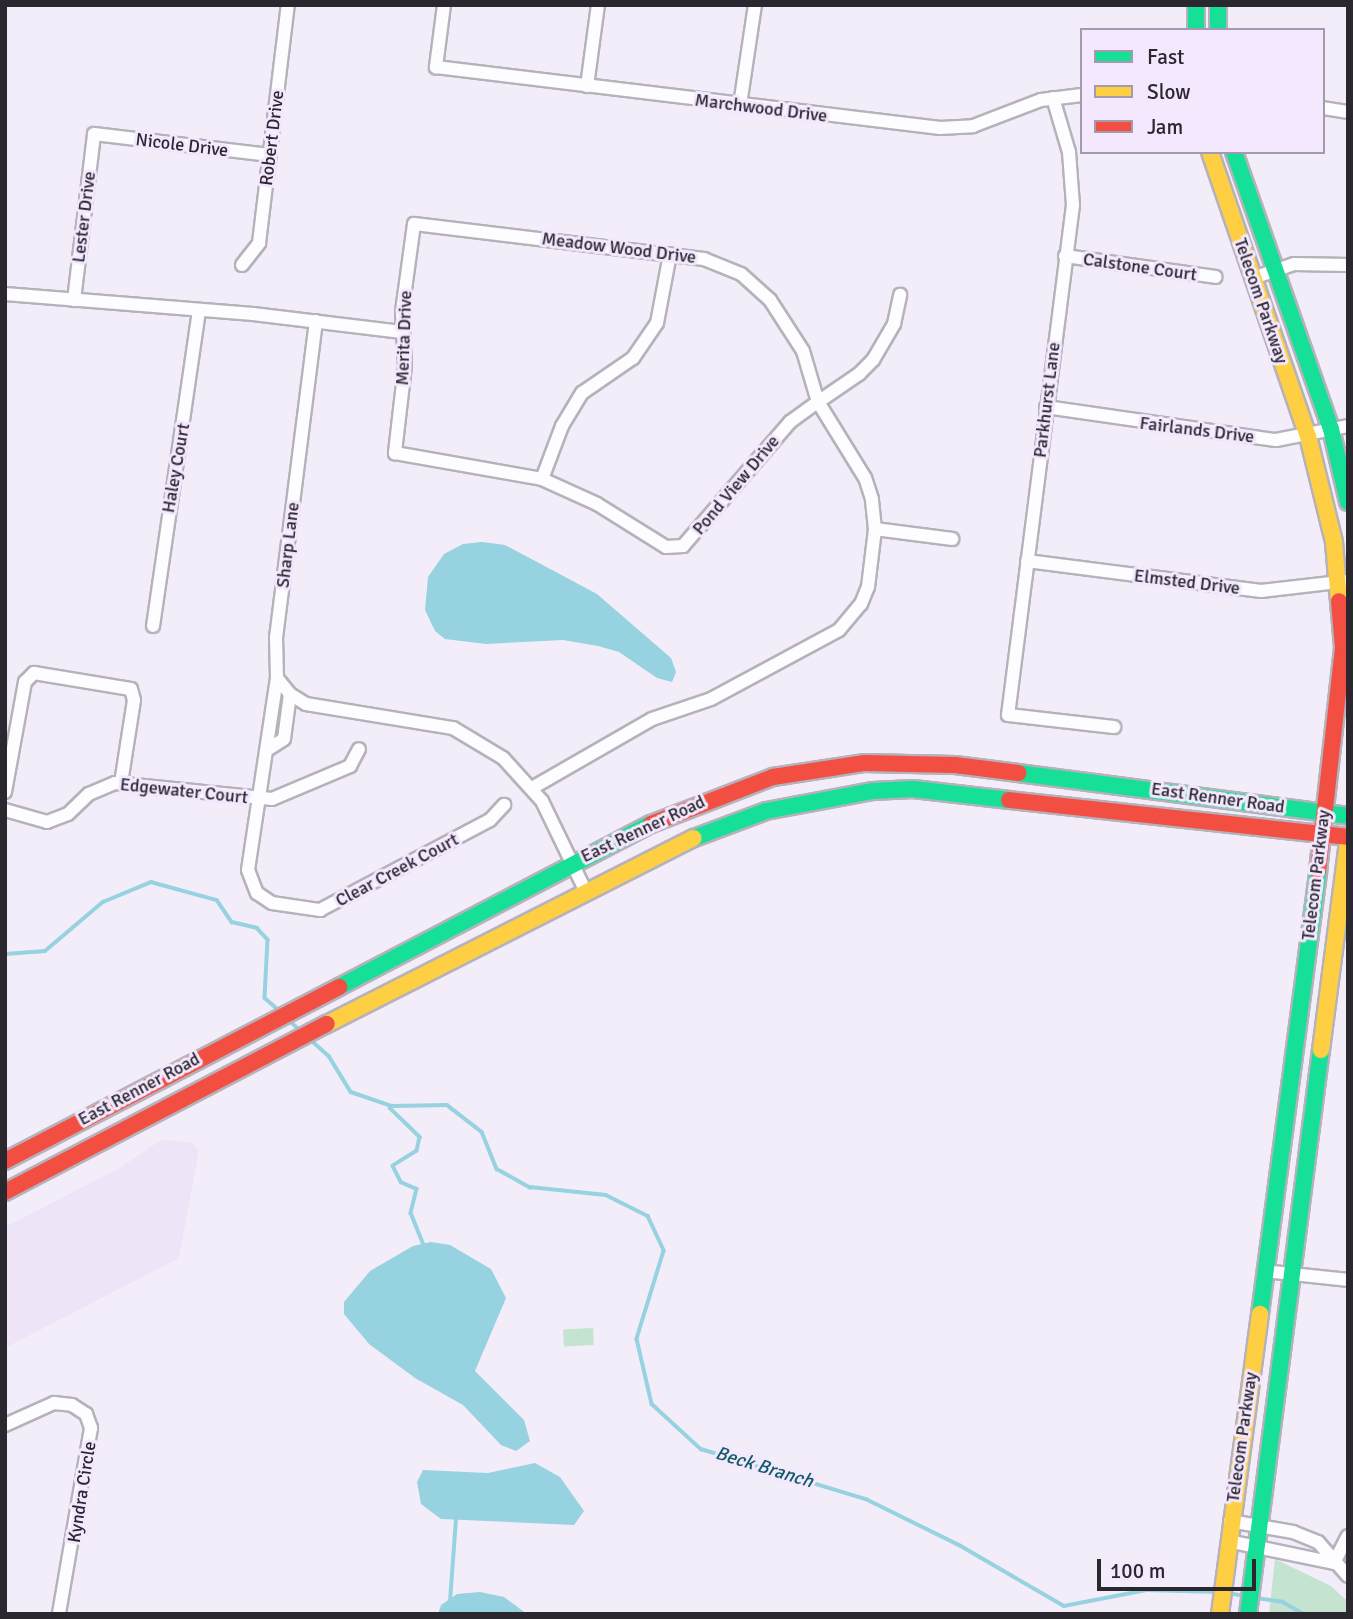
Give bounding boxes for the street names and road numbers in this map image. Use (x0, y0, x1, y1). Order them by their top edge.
street label: Robert Drive (255, 89, 289, 187)
street label: Marchwood Drive (694, 89, 828, 127)
street label: Nicole Drive (134, 129, 230, 161)
street label: Lester Drive (68, 170, 100, 264)
street label: Meadow Wood Drive (541, 228, 697, 268)
street label: Telecom Parkway (1229, 235, 1293, 367)
street label: Calstone Court (1082, 248, 1198, 286)
street label: Merita Drive (392, 290, 416, 386)
street label: Parkhurst Lane (1029, 341, 1065, 459)
street label: Fairlands Drive (1138, 412, 1256, 448)
street label: Haley Court (157, 421, 195, 515)
street label: Pond View Drive (688, 431, 784, 539)
street label: Sharp Lane (272, 501, 304, 589)
street label: Elmsted Drive (1133, 565, 1241, 599)
street label: Edgewater Court (119, 774, 249, 808)
street label: East Renner Road (1150, 778, 1286, 818)
street label: East Renner Road (577, 791, 709, 867)
street label: Telecom Parkway (1297, 809, 1335, 941)
street label: Clear Creek Court (332, 829, 462, 911)
street label: East Renner Road (74, 1048, 204, 1130)
street label: Telecom Parkway (1222, 1371, 1262, 1503)
street label: Kyndra Circle (63, 1440, 101, 1544)

